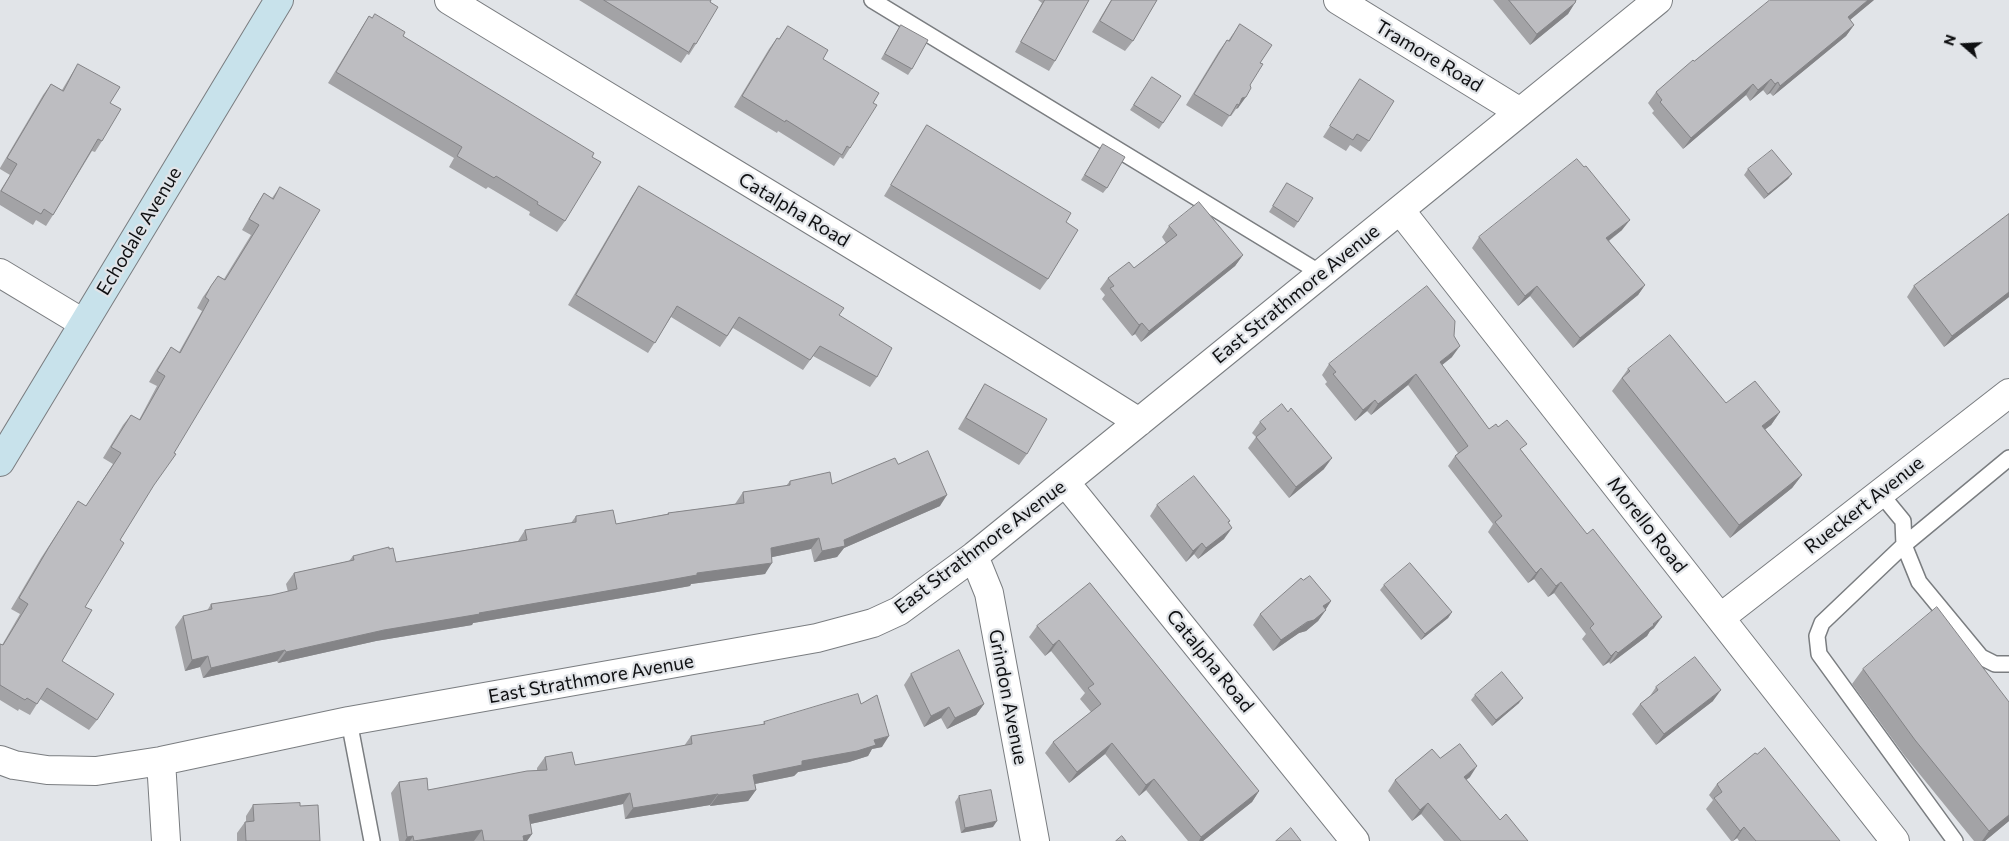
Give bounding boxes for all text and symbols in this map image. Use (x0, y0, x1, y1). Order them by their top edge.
street label: Tramore Road (1371, 15, 1487, 97)
north arrow (1939, 20, 1989, 70)
text: N (1940, 32, 1959, 48)
street label: Echodale Avenue (92, 163, 186, 299)
street label: Catalpha Road (734, 168, 854, 252)
street label: East Strathmore Avenue (1208, 220, 1384, 368)
street label: Rueckert Avenue (1800, 451, 1928, 559)
street label: Morello Road (1602, 472, 1692, 578)
street label: East Strathmore Avenue (890, 475, 1070, 619)
street label: Catalpha Road (1162, 605, 1258, 717)
street label: Grindon Avenue (984, 627, 1032, 767)
street label: East Strathmore Avenue (487, 650, 695, 708)

